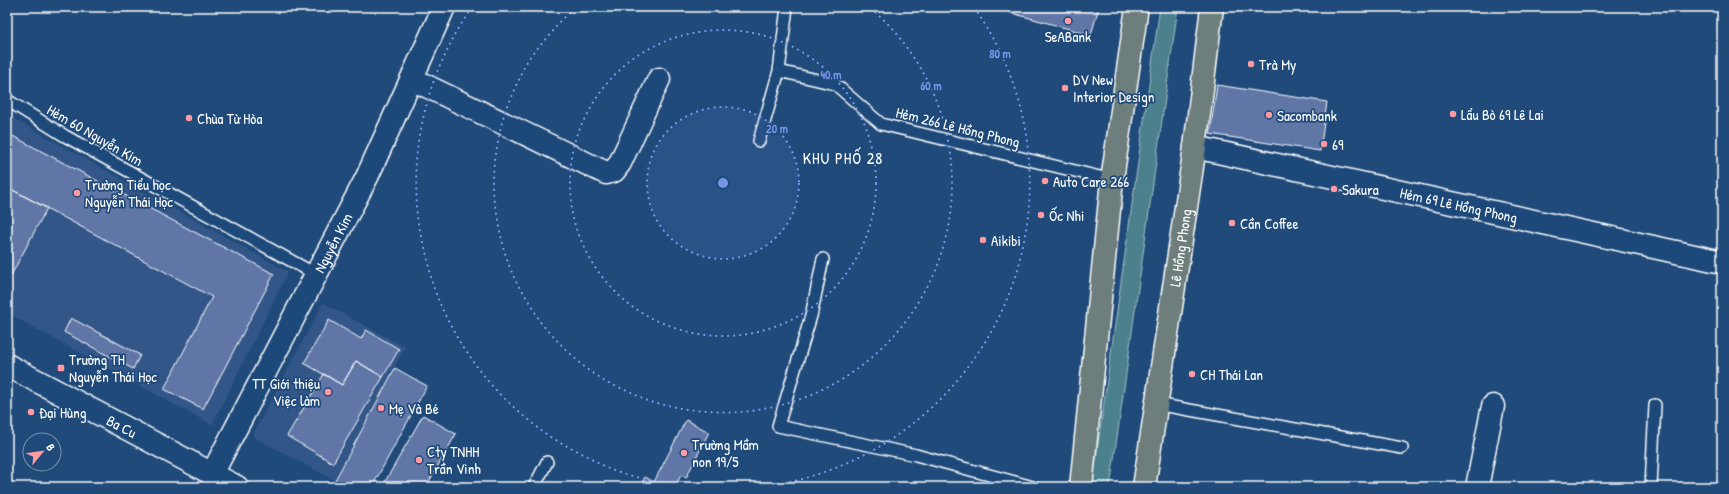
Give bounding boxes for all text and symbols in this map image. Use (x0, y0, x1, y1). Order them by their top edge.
marker: SeABank (1063, 16, 1073, 26)
place label: SeABank (1045, 26, 1091, 47)
text: 80 m (989, 45, 1011, 62)
place label: Trà My (1259, 54, 1296, 75)
marker: Trà My (1246, 59, 1256, 69)
text: 40 m (821, 66, 841, 83)
place label: DV New Interior Design (1073, 69, 1155, 107)
text: 60 m (920, 77, 942, 94)
marker: DV New Interior Design (1060, 83, 1070, 93)
street label: Hẻm 60 Nguyễn Kim (43, 99, 147, 171)
street label: Hẻm 266 Lê Hồng Phong (894, 101, 1022, 153)
place label: Lẩu Bò 69 Lê Lai (1461, 104, 1544, 125)
place label: Sacombank (1277, 105, 1337, 126)
place label: Chùa Từ Hòa (197, 108, 262, 129)
marker: Lẩu Bò 69 Lê Lai (1448, 109, 1458, 119)
marker: Sacombank (1264, 110, 1274, 120)
marker: Chùa Từ Hòa (184, 113, 194, 123)
text: 20 m (766, 120, 788, 137)
place label: 69 (1332, 134, 1344, 155)
marker: 69 (1319, 139, 1329, 149)
district label: KHU PHỐ 28 (803, 147, 883, 169)
place label: Auto Care 266 (1053, 171, 1129, 192)
place label: Trường Tiểu học Nguyễn Thái Học (85, 174, 173, 212)
centre of rings (716, 176, 730, 190)
marker: Auto Care 266 (1040, 176, 1050, 186)
place label: Sakura (1342, 179, 1379, 200)
street label: Hẻm 69 Lê Hồng Phong (1398, 182, 1520, 228)
marker: Sakura (1329, 184, 1339, 194)
marker: Trường Tiểu học Nguyễn Thái Học (72, 188, 82, 198)
place label: Ốc Nhi (1049, 205, 1084, 226)
street label: Lê Hồng Phong (1164, 207, 1196, 288)
street label: Nguyễn Kim (308, 209, 357, 276)
marker: Ốc Nhi (1036, 210, 1046, 220)
place label: Cần Coffee (1240, 213, 1298, 234)
marker: Cần Coffee (1227, 218, 1237, 228)
place label: Aikibi (991, 230, 1021, 251)
marker: Aikibi (978, 235, 988, 245)
place label: Trường TH Nguyễn Thái Học (69, 349, 157, 387)
marker: Trường TH Nguyễn Thái Học (56, 363, 66, 373)
place label: CH Thái Lan (1200, 364, 1263, 385)
marker: CH Thái Lan (1187, 369, 1197, 379)
place label: TT Giới thiệu Việc làm (252, 373, 320, 411)
marker: TT Giới thiệu Việc làm (323, 387, 333, 397)
place label: Mẹ Và Bé (389, 398, 439, 419)
place label: Đại Hùng (39, 402, 87, 423)
marker: Mẹ Và Bé (376, 403, 386, 413)
marker: Đại Hùng (26, 407, 36, 417)
street label: Ba Cu (103, 409, 141, 443)
north arrow (22, 432, 62, 472)
place label: Trường Mầm non 19/5 (692, 434, 759, 472)
text: B (43, 441, 58, 453)
place label: Cty TNHH Trần Vinh (427, 441, 481, 479)
marker: Trường Mầm non 19/5 (679, 448, 689, 458)
marker: Cty TNHH Trần Vinh (414, 455, 424, 465)

